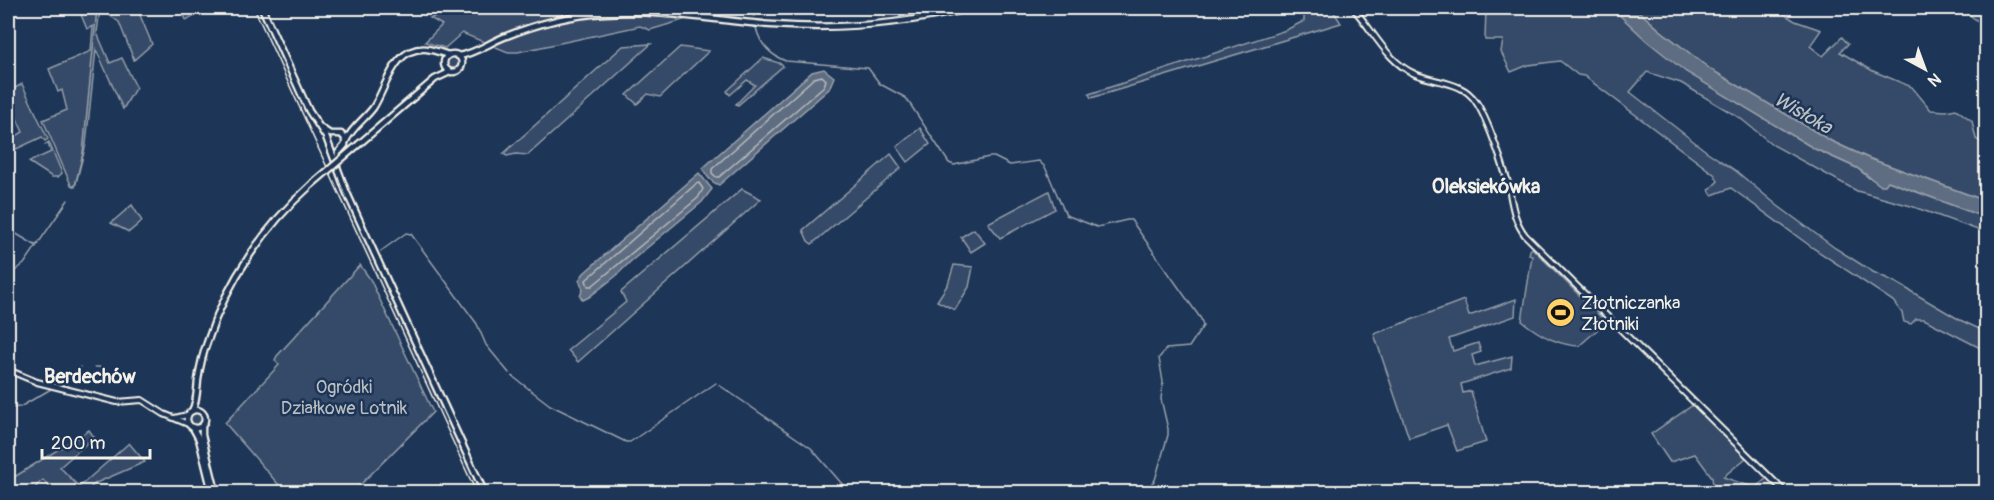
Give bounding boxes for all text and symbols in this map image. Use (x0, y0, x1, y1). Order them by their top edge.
north arrow (1895, 39, 1955, 99)
text: N (1923, 68, 1945, 91)
water label: Wisłoka (1770, 86, 1838, 140)
district label: Oleksiekówka (1432, 174, 1540, 199)
place label: Złotniczanka Złotniki (1581, 292, 1680, 336)
sports icon: Złotniczanka Złotniki (1544, 297, 1576, 329)
district label: Berdechów (44, 364, 136, 389)
park label: Ogródki Działkowe Lotnik (281, 376, 408, 420)
scale bar (42, 422, 150, 460)
text: 200 m (51, 432, 106, 455)

